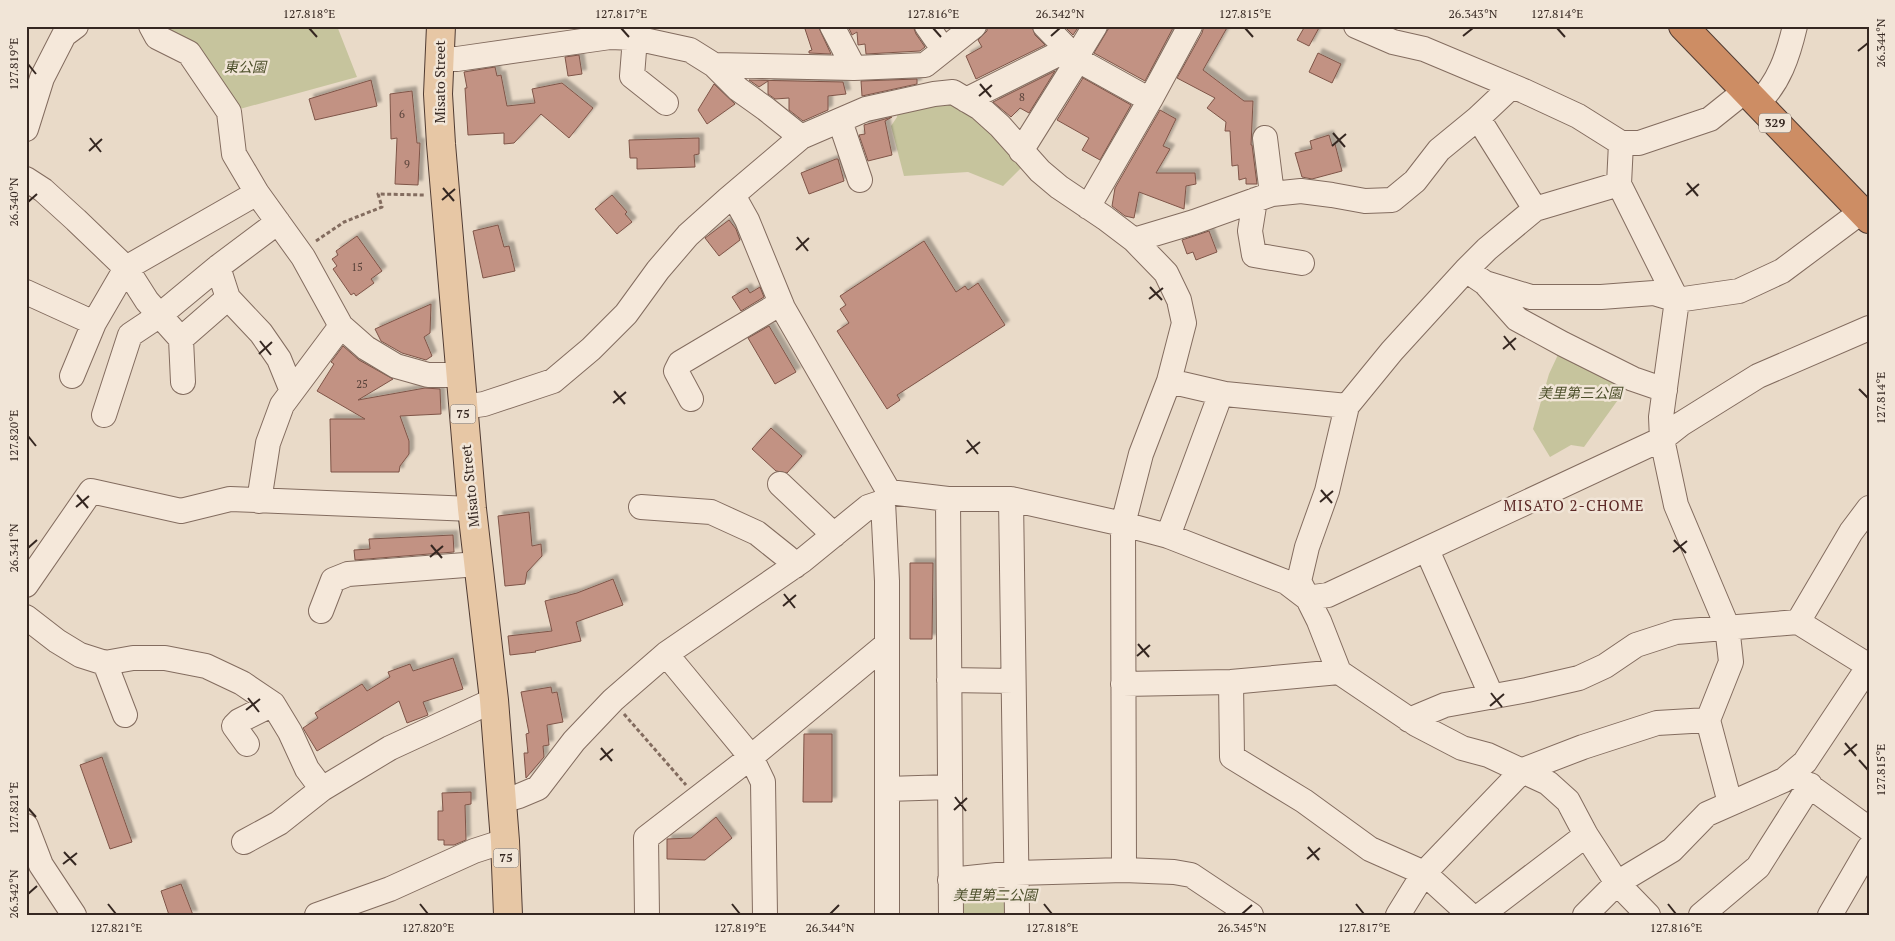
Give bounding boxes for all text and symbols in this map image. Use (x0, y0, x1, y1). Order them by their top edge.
text: 127.818°E (283, 6, 335, 21)
text: 127.817°E (595, 6, 647, 21)
text: 127.816°E (907, 6, 959, 21)
text: 26.342°N (1035, 6, 1085, 21)
text: 127.815°E (1219, 6, 1271, 21)
text: 26.343°N (1448, 6, 1498, 21)
text: 127.814°E (1531, 6, 1583, 21)
text: 26.344°N (1873, 18, 1888, 68)
text: 127.819°E (6, 38, 21, 90)
street label: Misato Street (430, 40, 449, 124)
park label: 東公園 (224, 57, 268, 76)
house number: 8 (1019, 90, 1025, 104)
house number: 6 (399, 107, 405, 121)
road number: 329 (1759, 114, 1791, 132)
house number: 9 (404, 157, 410, 171)
text: 26.340°N (6, 177, 21, 227)
house number: 15 (351, 260, 363, 274)
text: 127.814°E (1873, 372, 1888, 424)
house number: 25 (356, 377, 368, 391)
park label: 美里第三公園 (1538, 383, 1624, 402)
road number: 75 (450, 404, 476, 424)
text: 127.820°E (6, 410, 21, 462)
street label: Misato Street (456, 443, 483, 528)
district label: MISATO 2-CHOME (1504, 495, 1644, 515)
text: 26.341°N (6, 523, 21, 573)
text: 127.815°E (1873, 744, 1888, 796)
text: 127.821°E (6, 782, 21, 834)
road number: 75 (494, 848, 518, 868)
text: 26.342°N (6, 869, 21, 919)
park label: 美里第二公園 (953, 885, 1039, 904)
text: 127.821°E (90, 920, 142, 935)
text: 127.820°E (402, 920, 454, 935)
text: 127.819°E (714, 920, 766, 935)
text: 26.344°N (805, 920, 855, 935)
text: 127.818°E (1026, 920, 1078, 935)
text: 26.345°N (1217, 920, 1267, 935)
text: 127.817°E (1338, 920, 1390, 935)
text: 127.816°E (1650, 920, 1702, 935)

